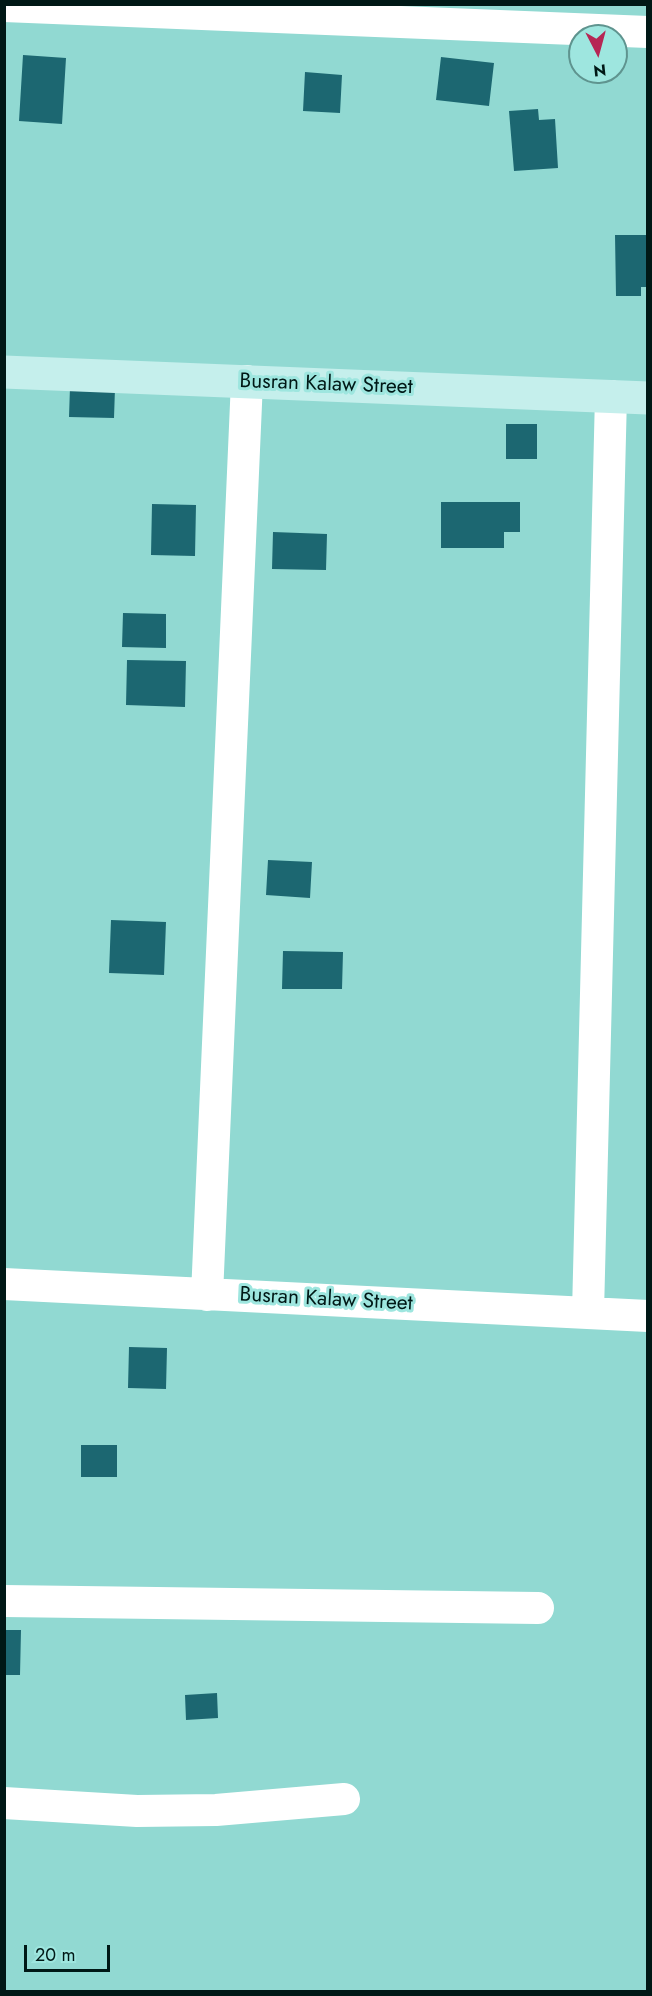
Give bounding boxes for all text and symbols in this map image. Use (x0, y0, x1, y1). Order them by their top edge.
north arrow (568, 24, 628, 84)
text: N (592, 58, 607, 83)
street label: Busran Kalaw Street (239, 369, 413, 401)
street label: Busran Kalaw Street (239, 1283, 413, 1317)
scale bar (27, 1933, 112, 1971)
text: 20 m (35, 1942, 75, 1968)

